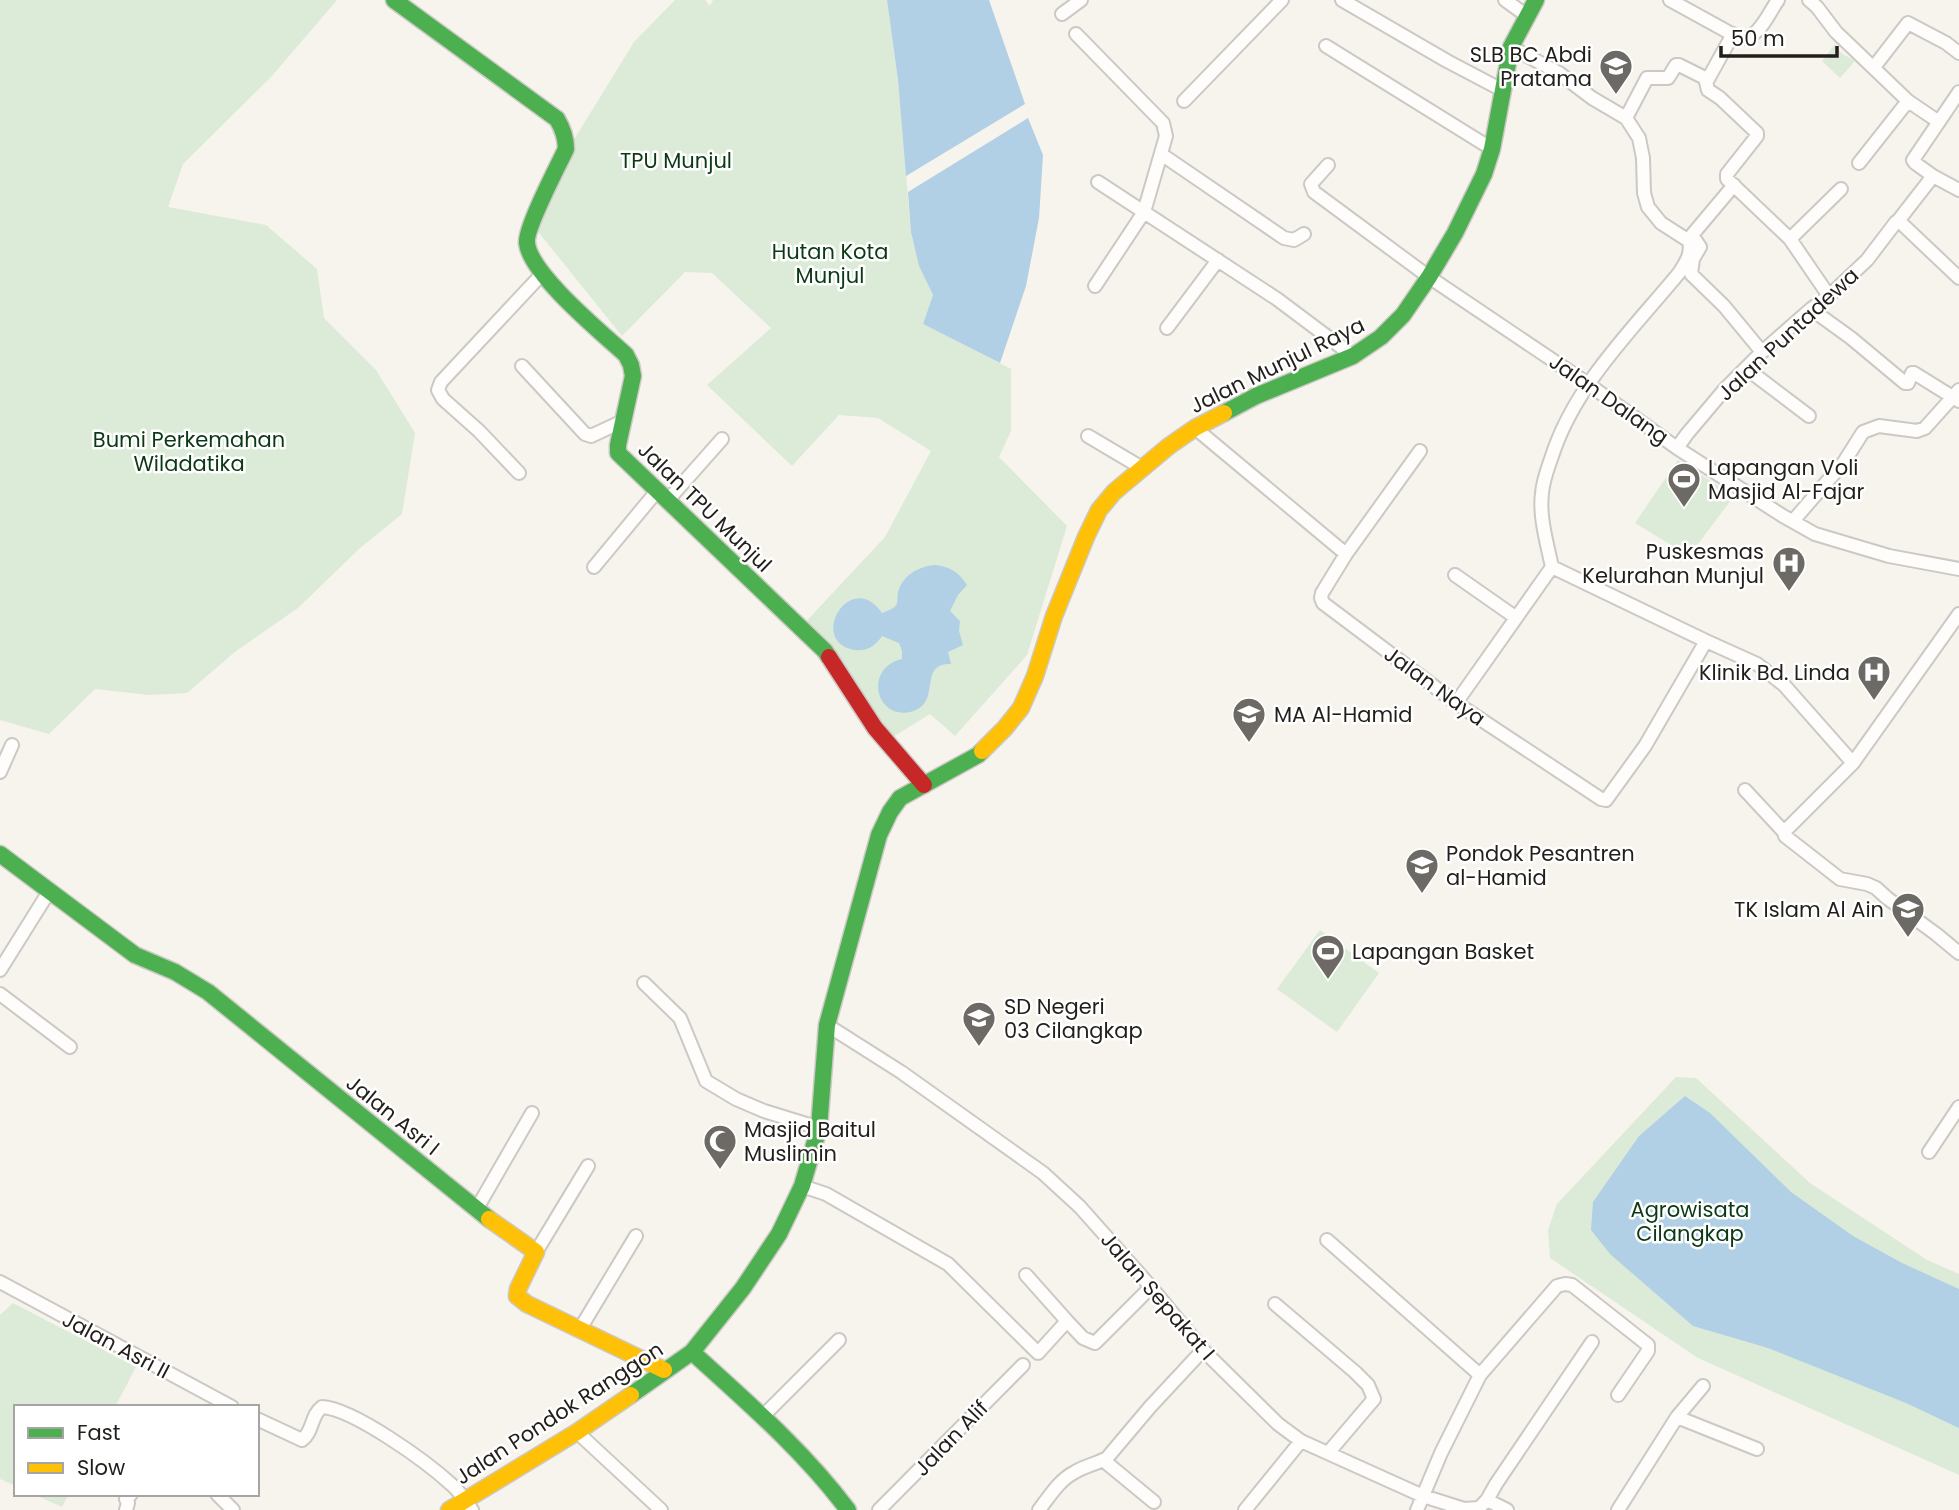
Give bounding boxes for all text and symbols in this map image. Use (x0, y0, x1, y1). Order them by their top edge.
scale bar (1721, 14, 1836, 58)
text: 50 m (1731, 24, 1785, 53)
place label: SLB BC Abdi Pratama (1470, 40, 1592, 93)
school or university icon: SLB BC Abdi Pratama (1597, 47, 1635, 96)
park label: TPU Munjul (620, 146, 732, 175)
park label: Hutan Kota Munjul (772, 237, 888, 290)
street label: Jalan Puntadewa (1711, 261, 1865, 407)
street label: Jalan Munjul Raya (1185, 310, 1369, 420)
street label: Jalan Dalang (1543, 347, 1675, 451)
park label: Bumi Perkemahan Wiladatika (93, 425, 285, 478)
street label: Jalan TPU Munjul (632, 436, 778, 578)
place label: Lapangan Voli Masjid Al-Fajar (1708, 453, 1864, 506)
sports icon: Lapangan Voli Masjid Al-Fajar (1665, 460, 1703, 509)
place label: Puskesmas Kelurahan Munjul (1582, 537, 1764, 590)
hospital icon: Puskesmas Kelurahan Munjul (1770, 544, 1808, 593)
street label: Jalan Naya (1378, 639, 1492, 733)
hospital icon: Klinik Bd. Linda (1855, 653, 1893, 702)
place label: Klinik Bd. Linda (1699, 658, 1850, 687)
school or university icon: MA Al-Hamid (1230, 695, 1268, 744)
place label: MA Al-Hamid (1274, 700, 1412, 729)
place label: Pondok Pesantren al-Hamid (1446, 839, 1635, 892)
school or university icon: Pondok Pesantren al-Hamid (1403, 846, 1441, 895)
school or university icon: TK Islam Al Ain (1889, 890, 1927, 939)
place label: TK Islam Al Ain (1734, 895, 1884, 924)
sports icon: Lapangan Basket (1309, 932, 1347, 981)
place label: Lapangan Basket (1352, 937, 1534, 966)
place label: SD Negeri 03 Cilangkap (1004, 992, 1143, 1045)
school or university icon: SD Negeri 03 Cilangkap (960, 999, 998, 1048)
street label: Jalan Asri I (340, 1068, 446, 1162)
place label: Masjid Baitul Muslimin (744, 1115, 876, 1168)
mosque icon: Masjid Baitul Muslimin (701, 1122, 739, 1171)
park label: Agrowisata Cilangkap (1630, 1195, 1750, 1248)
street label: Jalan Sepakat I (1094, 1226, 1222, 1366)
street label: Jalan Asri II (57, 1305, 175, 1385)
street label: Jalan Pondok Ranggon (449, 1335, 669, 1491)
street label: Jalan Alif (908, 1394, 995, 1482)
legend (14, 1405, 259, 1496)
text: Fast (77, 1418, 120, 1447)
text: Slow (77, 1453, 125, 1482)

